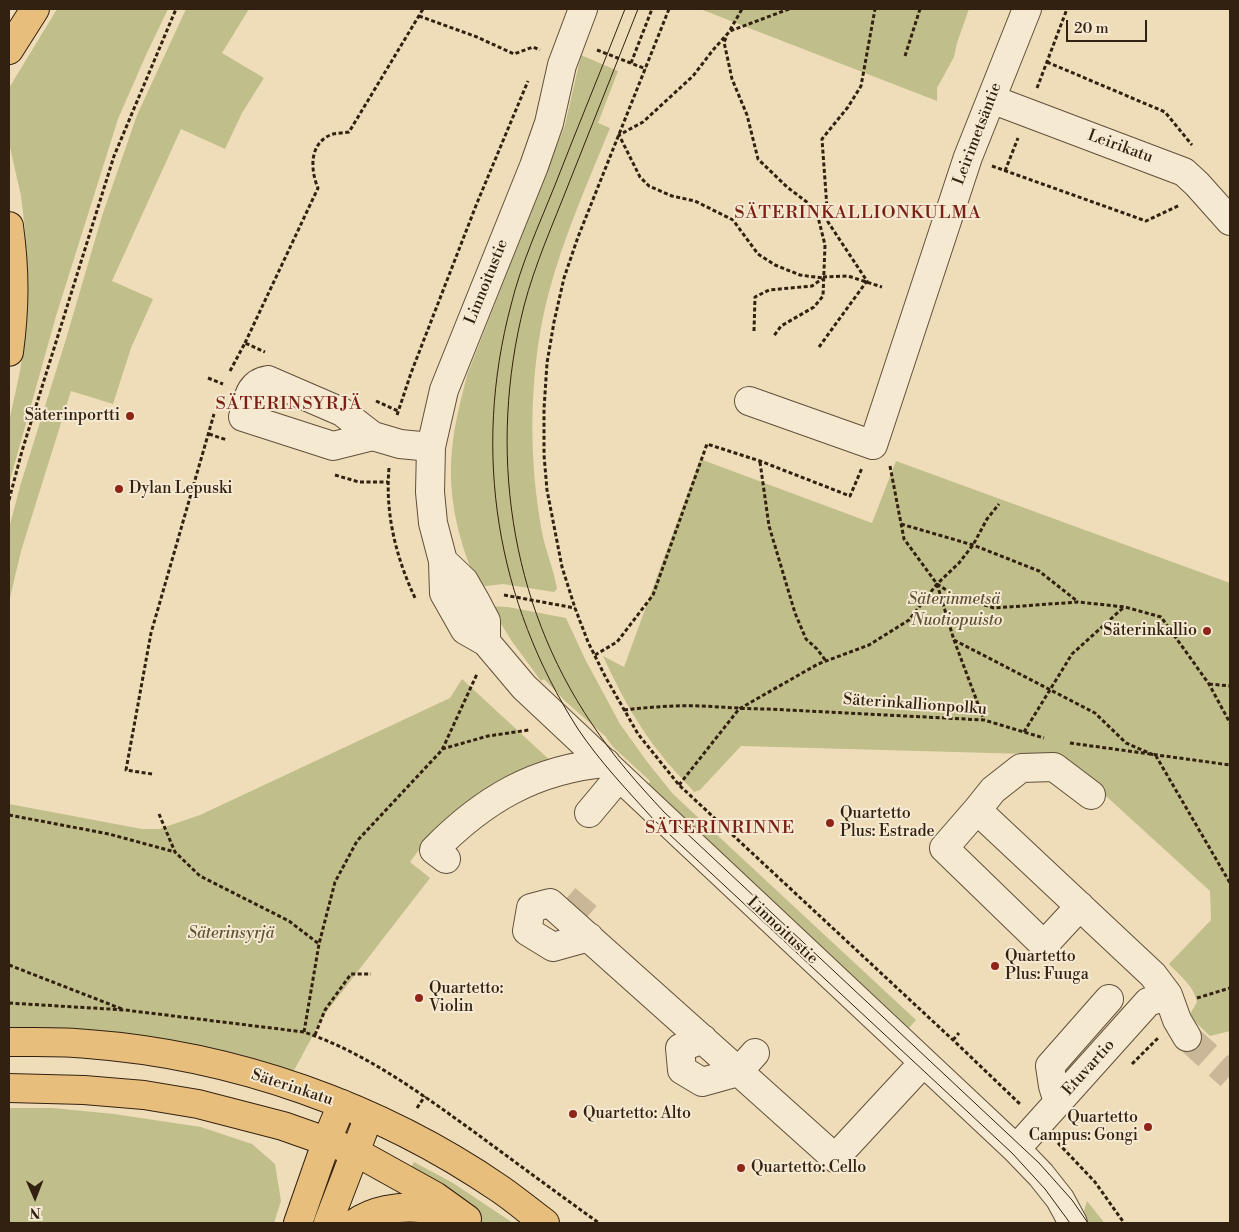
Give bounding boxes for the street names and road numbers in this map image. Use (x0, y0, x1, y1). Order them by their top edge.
street label: Leirimetsäntie (950, 80, 1006, 188)
street label: Leirikatu (1085, 126, 1155, 168)
street label: Linnoitustie (461, 237, 513, 327)
street label: Säterinkallionpolku (842, 690, 988, 720)
street label: Linnoitustie (743, 893, 821, 969)
street label: Etuvartio (1059, 1036, 1119, 1100)
street label: Säterinkatu (249, 1066, 335, 1110)

